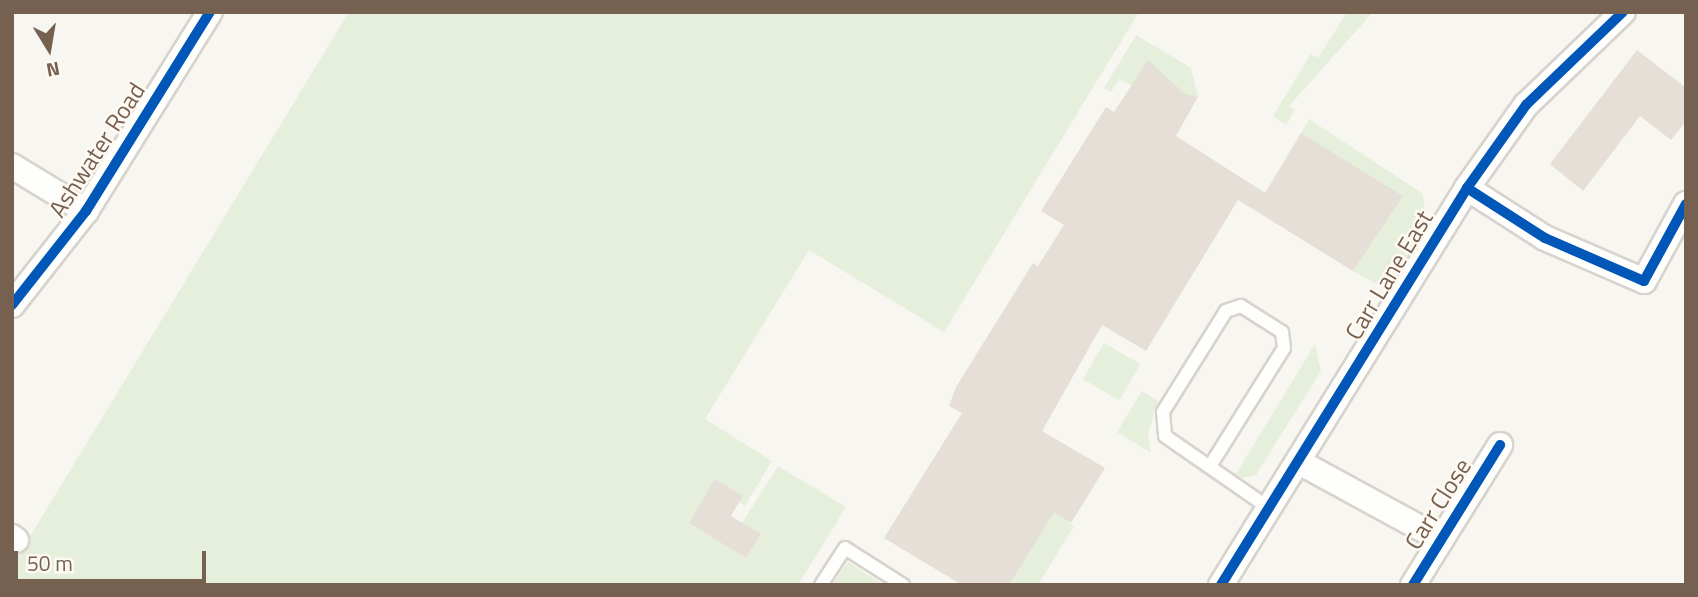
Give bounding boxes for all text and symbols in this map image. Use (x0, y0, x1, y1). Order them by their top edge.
north arrow (14, 14, 84, 84)
text: N (44, 55, 62, 86)
street label: Ashwater Road (43, 77, 151, 223)
street label: Carr Lane East (1339, 205, 1439, 345)
street label: Carr Close (1399, 453, 1477, 555)
scale bar (18, 538, 210, 582)
text: 50 m (27, 547, 73, 579)

